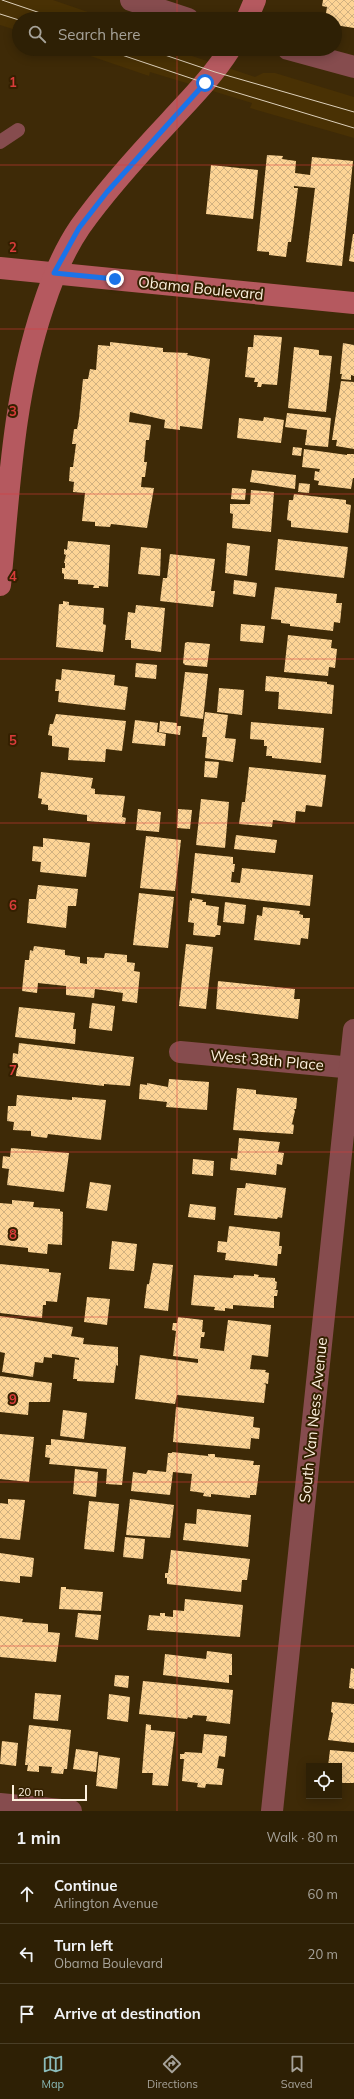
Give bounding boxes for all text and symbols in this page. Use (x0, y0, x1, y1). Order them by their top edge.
search box (12, 12, 342, 56)
icon: search (26, 23, 48, 45)
text: Search here (58, 25, 140, 44)
text: 1 (9, 74, 17, 90)
route start (196, 74, 214, 92)
text: 2 (9, 239, 17, 255)
route end (106, 270, 124, 288)
street label: Obama Boulevard (137, 272, 265, 304)
text: 3 (9, 403, 17, 419)
text: 4 (9, 568, 17, 584)
text: 5 (9, 732, 17, 748)
text: 6 (9, 897, 17, 913)
street label: West 38th Place (209, 1046, 325, 1074)
text: 7 (9, 1062, 17, 1078)
text: 8 (9, 1226, 17, 1242)
street label: South Van Ness Avenue (295, 1336, 331, 1504)
text: 9 (9, 1391, 17, 1407)
map controls (306, 1763, 342, 1799)
button: locate (306, 1763, 342, 1799)
scale bar (12, 1783, 87, 1802)
text: 20 m (18, 1785, 44, 1799)
text: 1 min (16, 1827, 61, 1848)
text: Walk · 80 m (267, 1829, 338, 1845)
text: Continue (54, 1876, 117, 1895)
icon: ahead (16, 1883, 38, 1905)
text: 60 m (308, 1886, 338, 1902)
text: Arlington Avenue (54, 1895, 158, 1911)
text: Turn left (54, 1936, 113, 1955)
icon: left (16, 1943, 38, 1965)
text: 20 m (308, 1946, 338, 1962)
text: Obama Boulevard (54, 1955, 163, 1971)
icon: arrive (16, 2003, 38, 2025)
text: Arrive at destination (54, 2004, 201, 2023)
tab: Map (41, 2053, 64, 2091)
tab: Directions (147, 2053, 198, 2091)
tab: Saved (281, 2053, 313, 2091)

